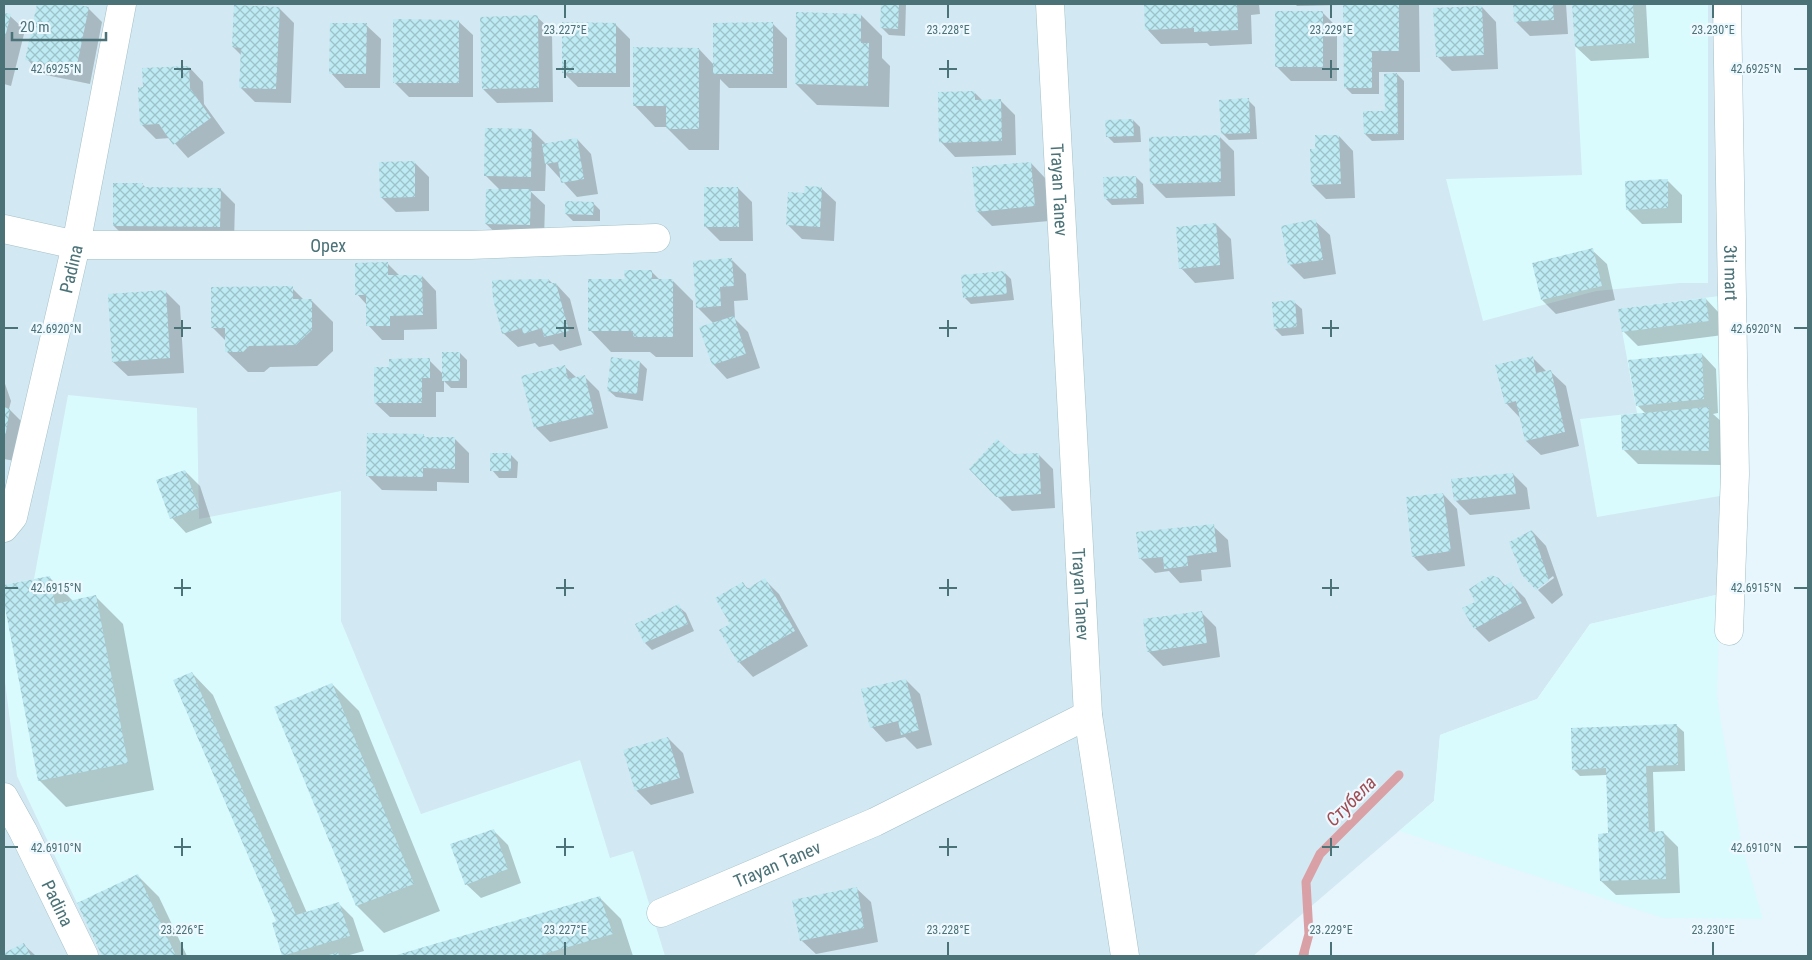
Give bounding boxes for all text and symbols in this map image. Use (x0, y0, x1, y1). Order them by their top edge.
scale bar (12, 10, 106, 42)
text: 20 m (20, 18, 50, 36)
text: 23.227°E (543, 23, 587, 37)
text: 23.228°E (926, 23, 970, 37)
text: 23.229°E (1309, 23, 1353, 37)
text: 23.230°E (1691, 23, 1735, 37)
text: 42.6925°N (31, 62, 81, 76)
text: 42.6925°N (1731, 62, 1781, 76)
street label: Trayan Tanev (1047, 143, 1073, 237)
street label: Орех (310, 235, 346, 256)
street label: Padina (55, 243, 86, 295)
street label: 3ti mart (1721, 245, 1743, 301)
text: 42.6920°N (31, 322, 81, 336)
text: 42.6920°N (1731, 322, 1781, 336)
street label: Trayan Tanev (1069, 547, 1095, 641)
text: 42.6915°N (31, 581, 81, 595)
text: 42.6915°N (1731, 581, 1781, 595)
water label: Стубела (1321, 771, 1381, 831)
street label: Trayan Tanev (730, 836, 824, 891)
text: 42.6910°N (31, 841, 81, 855)
text: 42.6910°N (1731, 841, 1781, 855)
street label: Padina (38, 876, 78, 930)
text: 23.226°E (160, 923, 204, 937)
text: 23.227°E (543, 923, 587, 937)
text: 23.228°E (926, 923, 970, 937)
text: 23.229°E (1309, 923, 1353, 937)
text: 23.230°E (1691, 923, 1735, 937)

